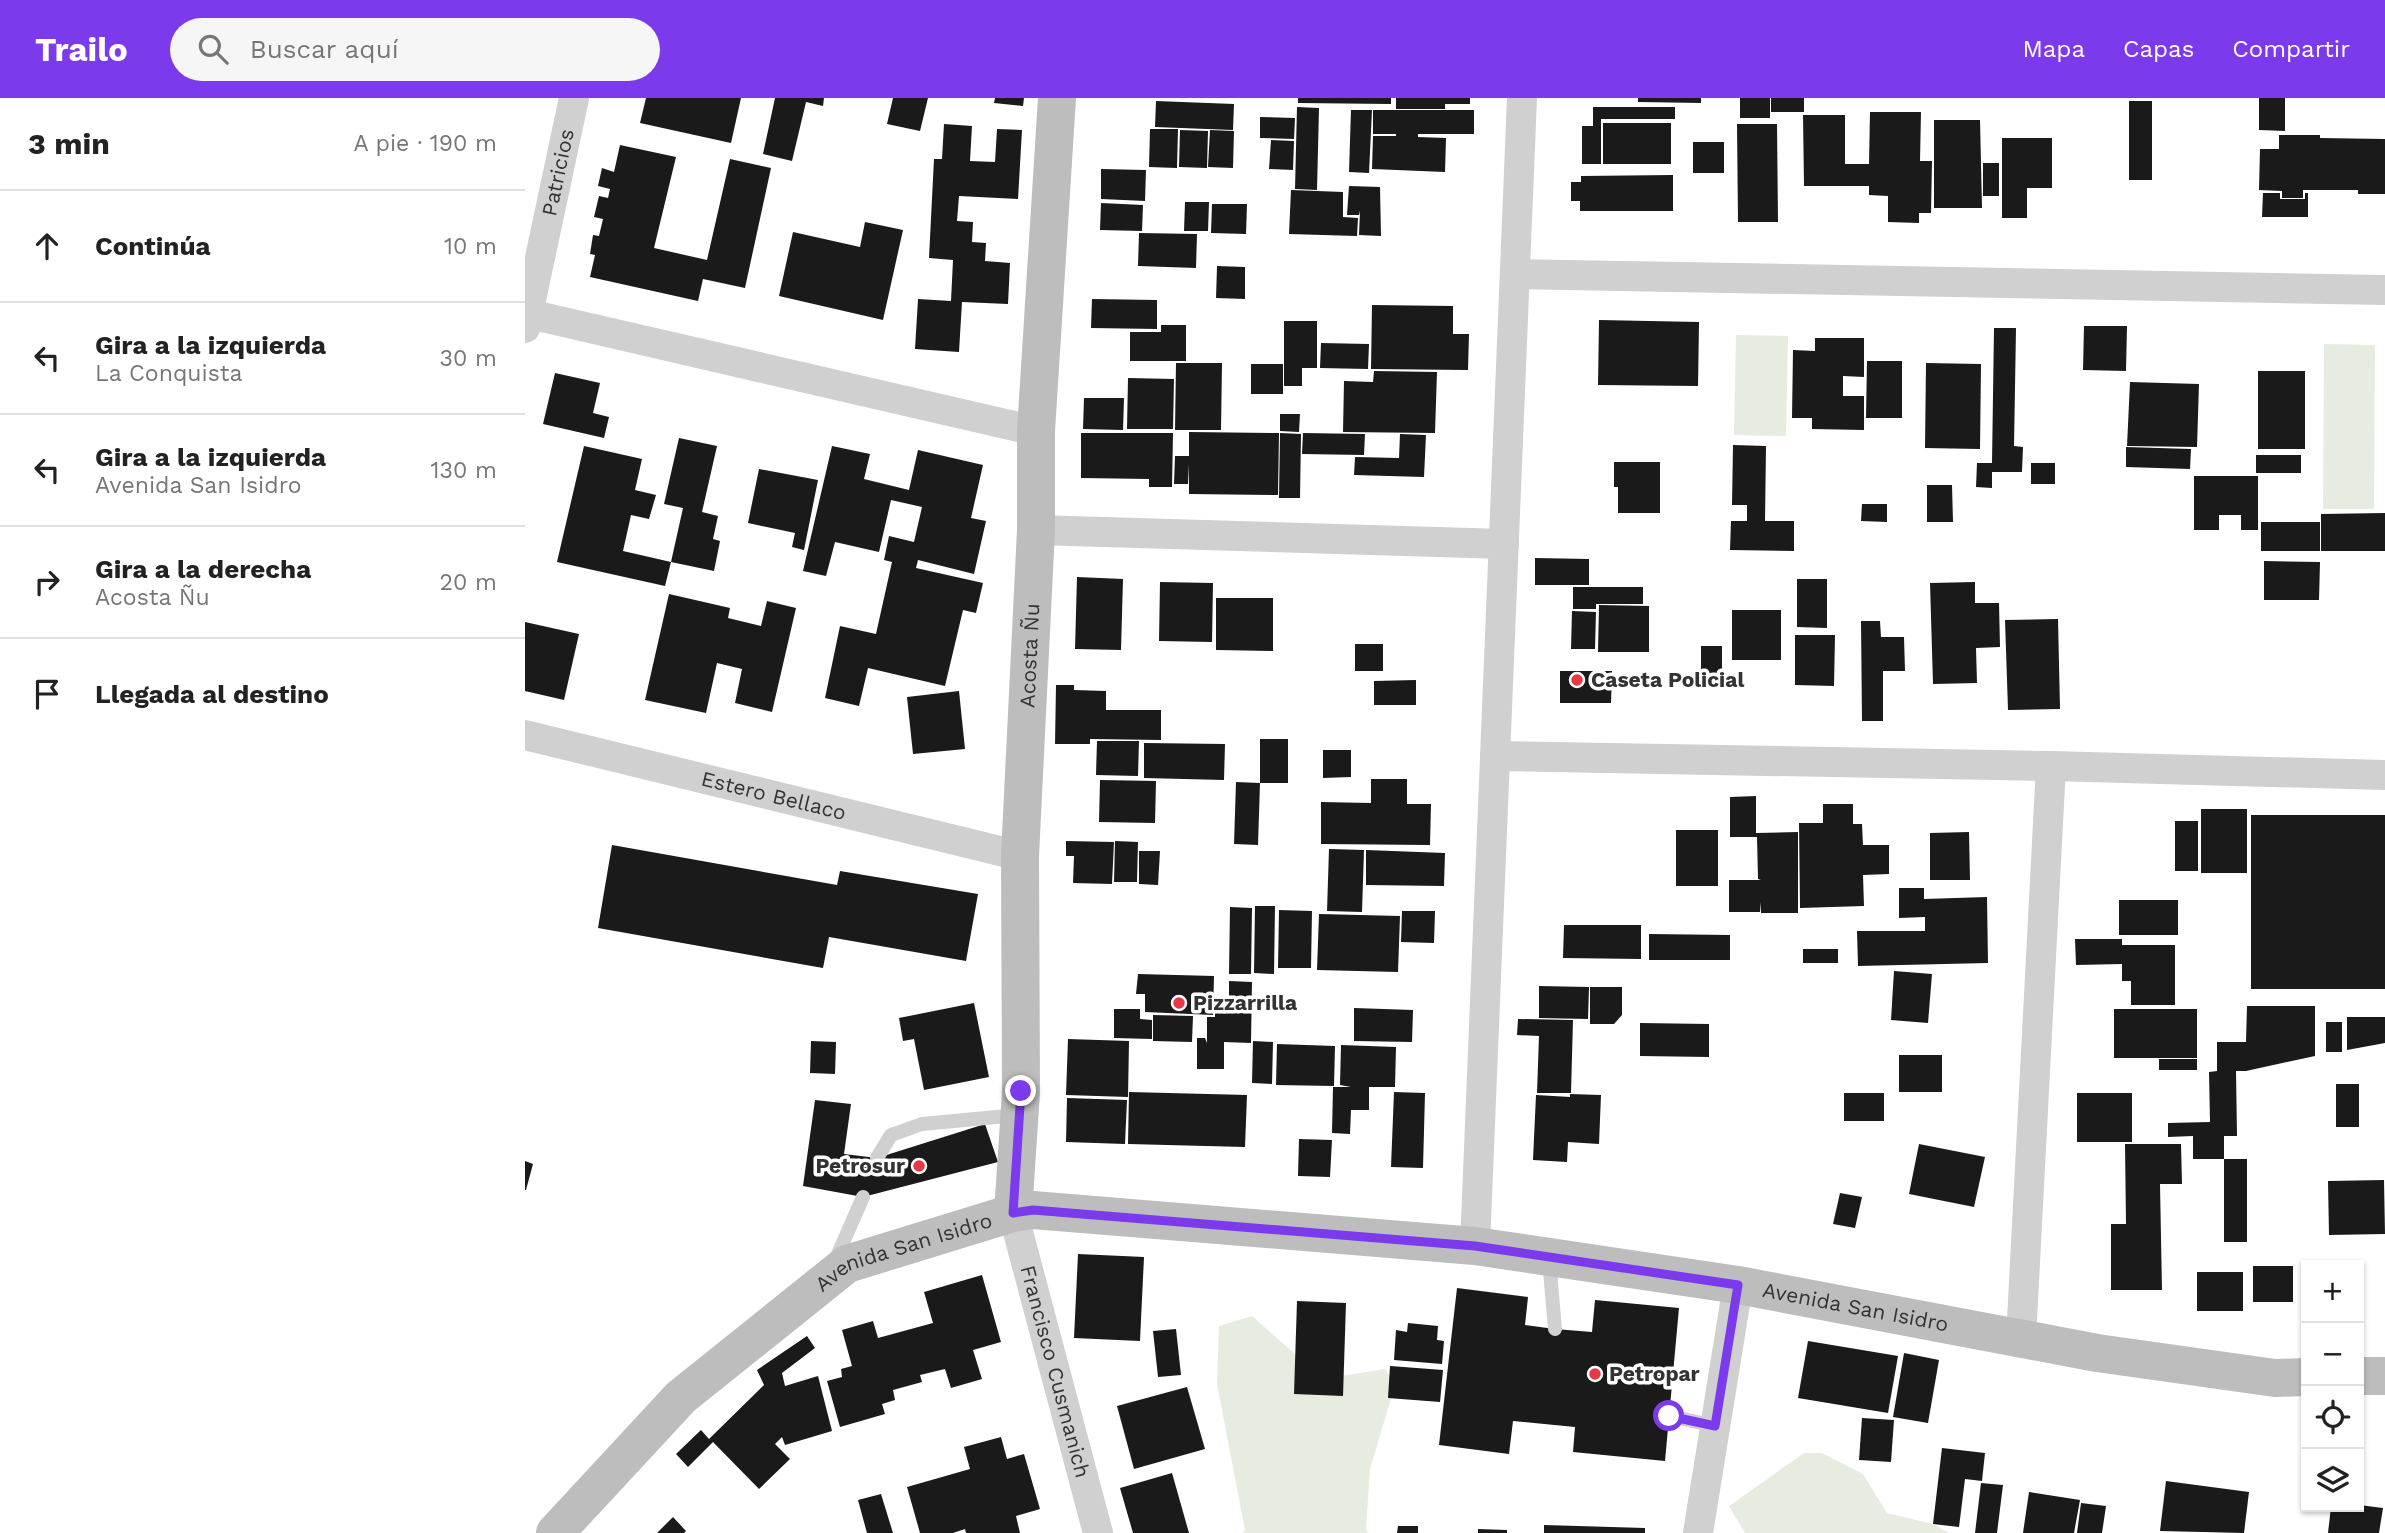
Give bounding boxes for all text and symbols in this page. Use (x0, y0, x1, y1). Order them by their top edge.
search box (170, 18, 660, 81)
text: Trailo (35, 30, 128, 69)
icon: search (194, 30, 232, 68)
text: Buscar aquí (250, 34, 399, 64)
text: Mapa (2022, 35, 2085, 63)
text: Capas (2123, 35, 2194, 63)
text: Compartir (2232, 35, 2350, 63)
text: 3 min (28, 126, 110, 161)
street label: Patricios (536, 127, 579, 218)
text: A pie · 190 m (353, 130, 497, 157)
icon: ahead (28, 227, 66, 265)
text: Continúa (95, 231, 211, 261)
text: 10 m (444, 233, 497, 260)
text: Gira a la izquierda (95, 330, 326, 360)
icon: left (28, 339, 66, 377)
text: 30 m (440, 345, 497, 372)
text: La Conquista (95, 360, 242, 387)
text: Gira a la izquierda (95, 442, 326, 472)
icon: left (28, 451, 66, 489)
text: 130 m (431, 457, 497, 484)
text: Avenida San Isidro (95, 472, 301, 499)
text: Gira a la derecha (95, 554, 311, 584)
icon: right (28, 563, 66, 601)
text: 20 m (440, 569, 497, 596)
text: Acosta Ñu (95, 584, 210, 611)
street label: Acosta Ñu (1014, 603, 1044, 708)
place label: Caseta Policial (1591, 667, 1744, 692)
marker: Caseta Policial (1569, 672, 1585, 688)
icon: arrive (28, 675, 66, 713)
text: Llegada al destino (95, 679, 329, 709)
street label: Estero Bellaco (699, 766, 849, 825)
place label: Pizzarrilla (1193, 990, 1298, 1015)
marker: Pizzarrilla (1171, 995, 1187, 1011)
route end (1005, 1075, 1036, 1106)
place label: Petrosur (815, 1153, 905, 1178)
marker: Petrosur (911, 1158, 927, 1174)
street label: Avenida San Isidro (810, 1207, 995, 1297)
map controls (2301, 1260, 2364, 1512)
button: + (2301, 1260, 2364, 1323)
street label: Francisco Cusmanich (1015, 1262, 1096, 1480)
street label: Avenida San Isidro (1761, 1277, 1951, 1337)
button: − (2301, 1323, 2364, 1386)
place label: Petropar (1609, 1361, 1700, 1386)
marker: Petropar (1587, 1366, 1603, 1382)
button: locate (2301, 1386, 2364, 1449)
route start (1653, 1400, 1684, 1431)
button: layers (2301, 1449, 2364, 1512)

